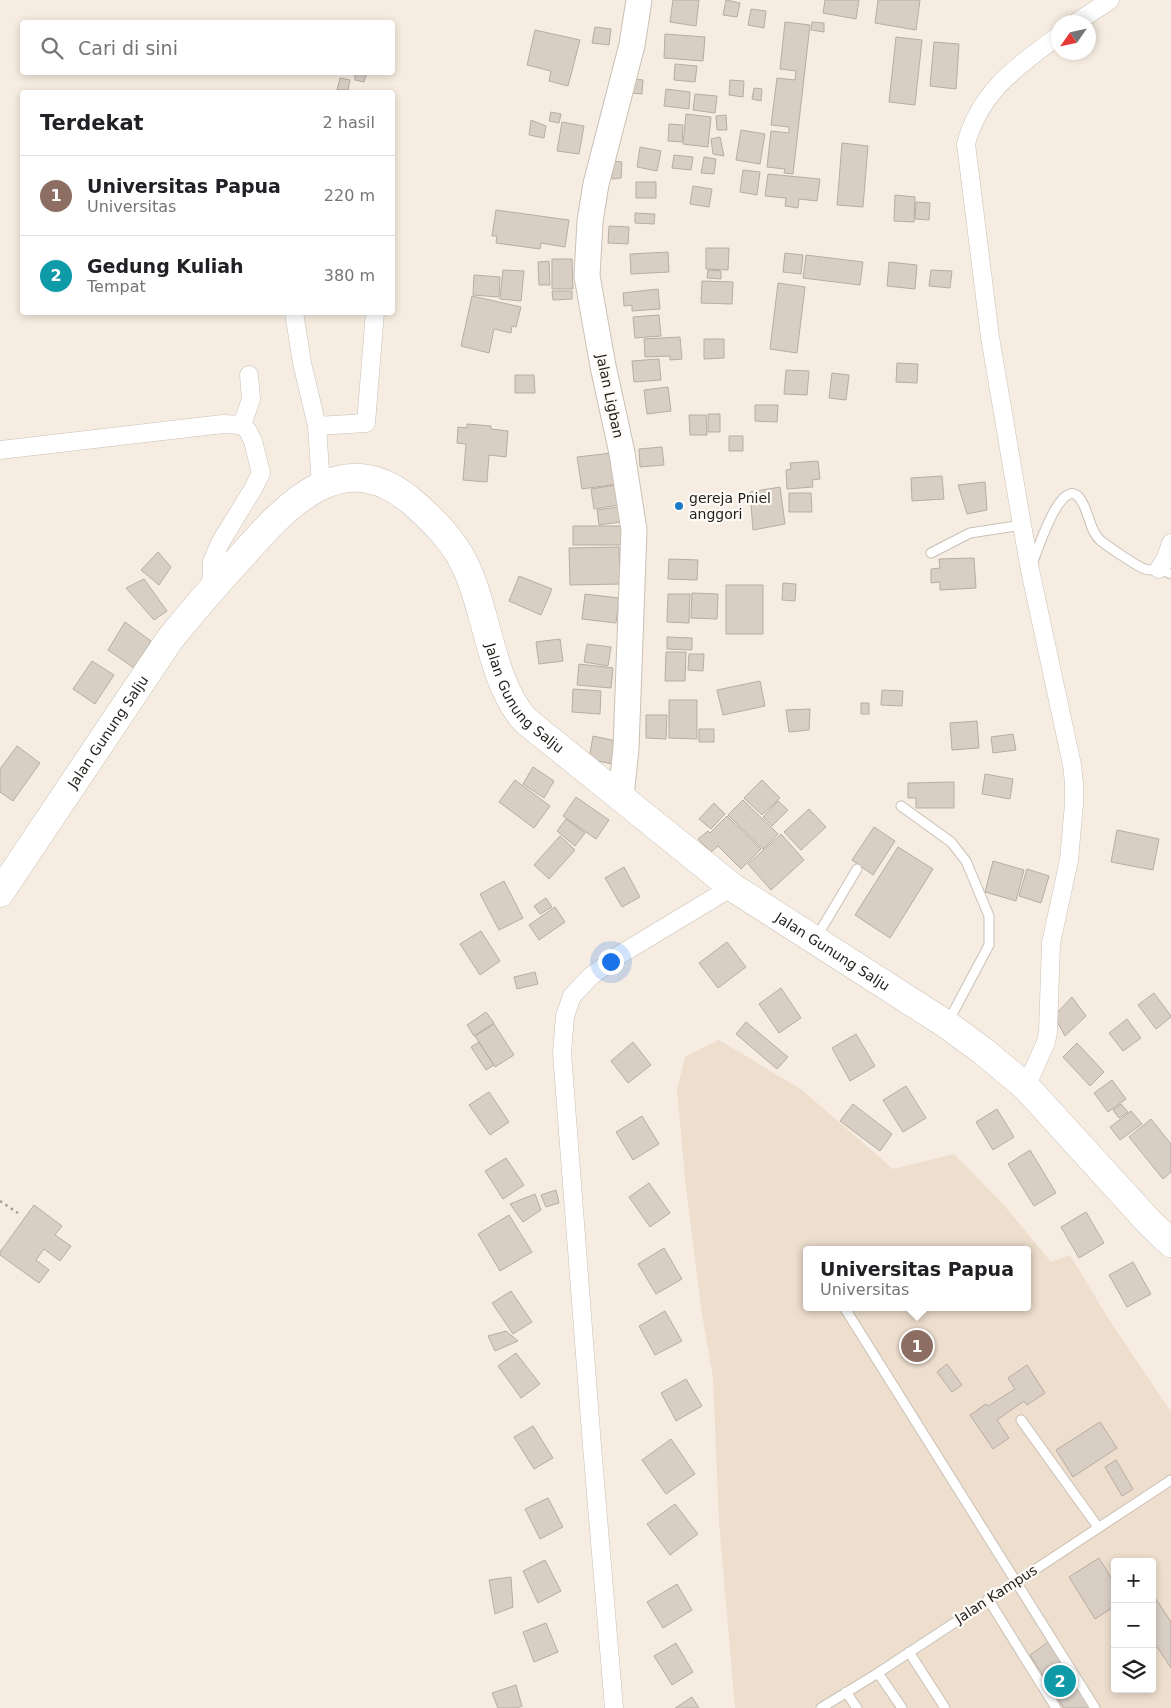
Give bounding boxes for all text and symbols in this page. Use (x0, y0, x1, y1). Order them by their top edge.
north arrow (1051, 15, 1096, 60)
search box (20, 20, 395, 75)
icon: search (38, 34, 66, 62)
text: Cari di sini (78, 37, 178, 59)
text: Terdekat (40, 111, 144, 135)
text: 2 hasil (323, 113, 375, 132)
text: Universitas Papua (87, 175, 281, 197)
text: 1 (50, 186, 62, 205)
text: 220 m (324, 186, 375, 205)
text: Universitas (87, 197, 176, 216)
text: Gedung Kuliah (87, 255, 244, 277)
text: 2 (50, 266, 62, 285)
text: 380 m (324, 266, 375, 285)
text: Tempat (87, 277, 146, 296)
street label: Jalan Ligban (593, 352, 627, 439)
place label: gereja Pniel anggori (689, 490, 771, 522)
marker: gereja Pniel anggori (673, 500, 685, 512)
street label: Jalan Gunung Salju (482, 640, 567, 756)
street label: Jalan Gunung Salju (64, 672, 151, 792)
street label: Jalan Gunung Salju (772, 908, 893, 994)
your location (598, 949, 624, 975)
popup (803, 1246, 1031, 1311)
text: Universitas Papua (820, 1258, 1014, 1280)
text: Universitas (820, 1280, 909, 1299)
pin: 1 (901, 1327, 933, 1365)
map controls (1111, 1558, 1156, 1693)
button: + (1111, 1558, 1156, 1603)
street label: Jalan Kampus (951, 1561, 1040, 1627)
button: − (1111, 1603, 1156, 1648)
button: layers (1111, 1648, 1156, 1693)
pin: 2 (1044, 1662, 1076, 1700)

